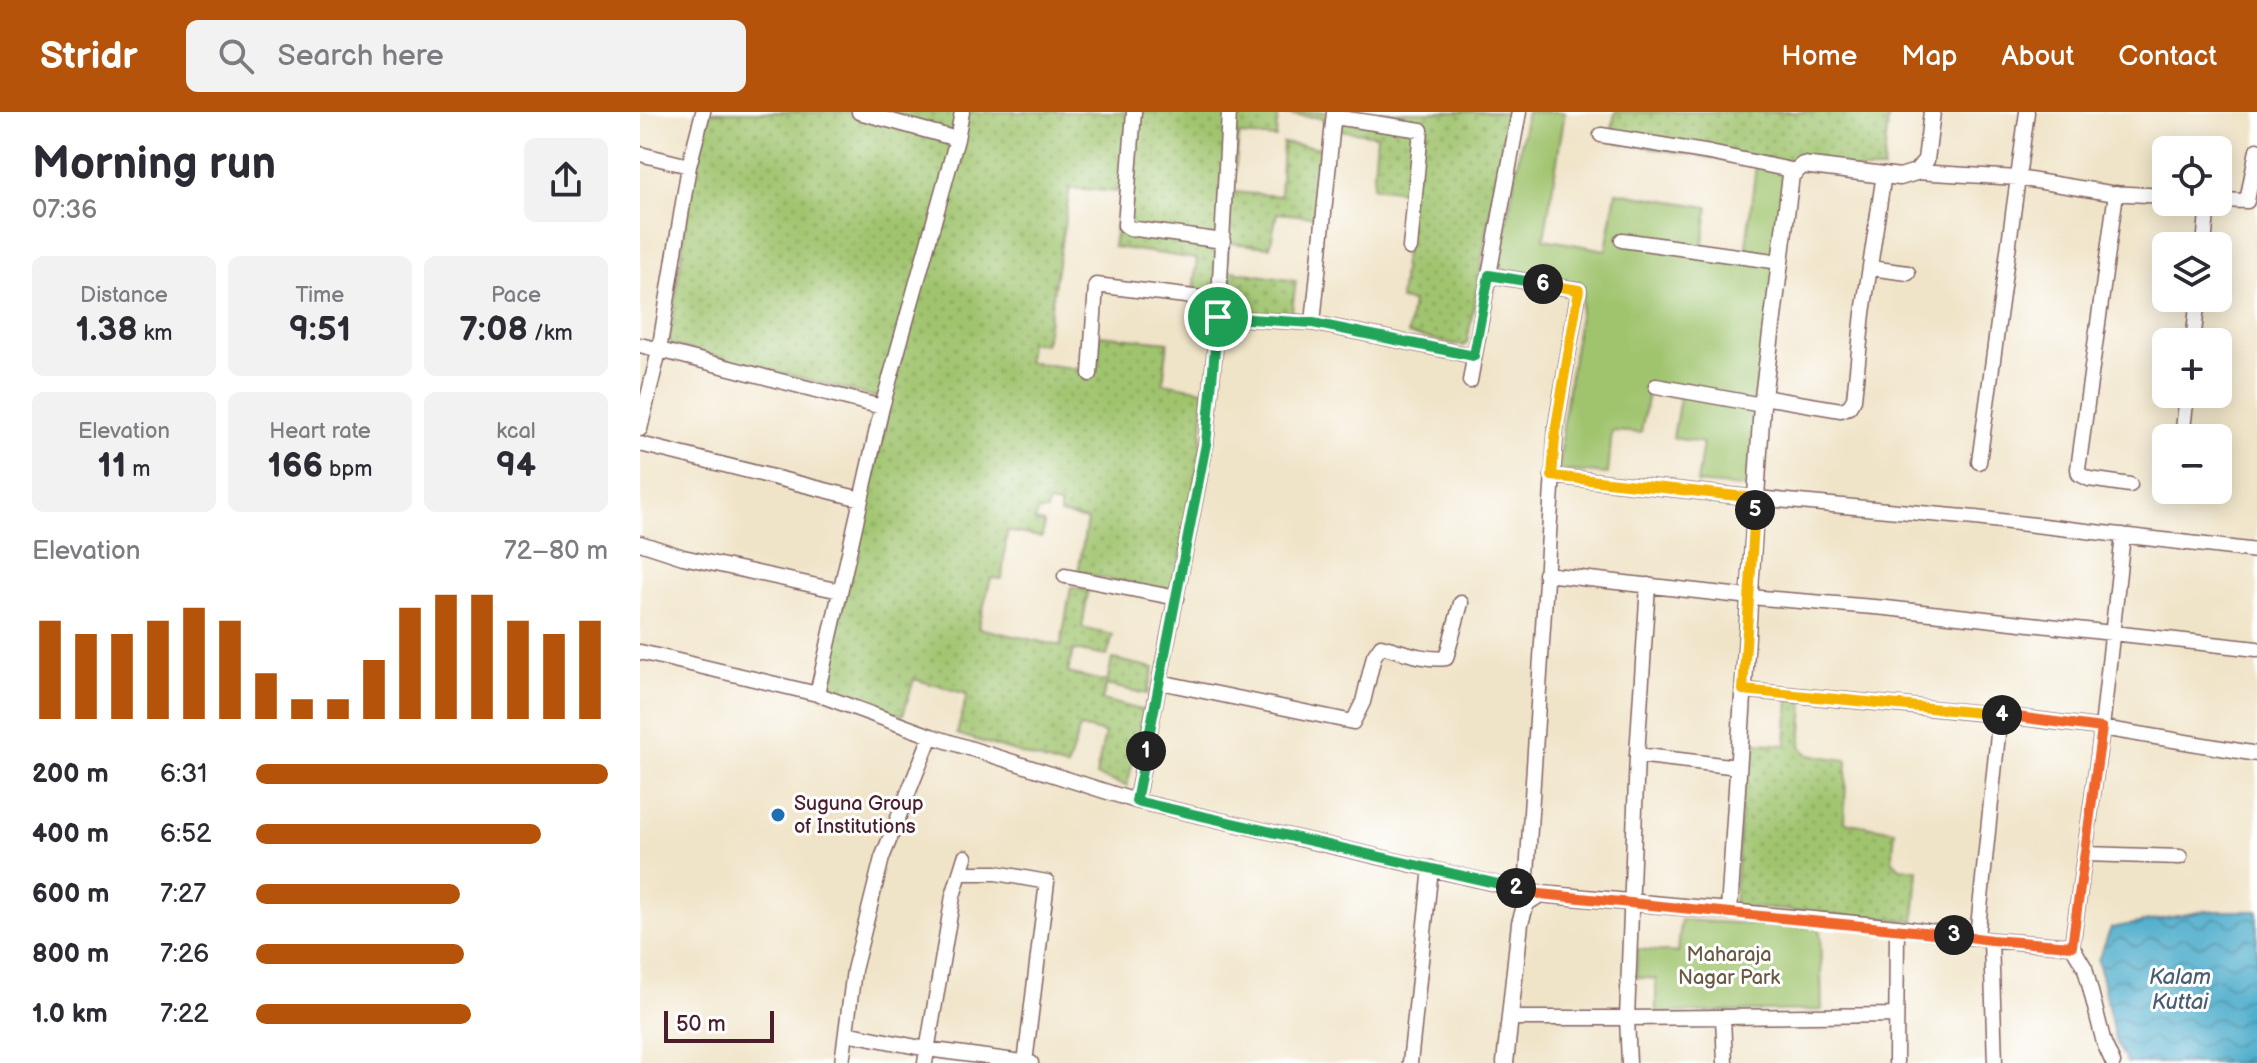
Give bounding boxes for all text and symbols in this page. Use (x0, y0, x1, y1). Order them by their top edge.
search box (186, 20, 746, 92)
text: Stridr (40, 34, 138, 79)
icon: search (214, 34, 258, 78)
text: Search here (278, 38, 444, 74)
text: Home (1781, 40, 1857, 73)
text: Map (1901, 40, 1958, 73)
text: About (2002, 40, 2074, 73)
text: Contact (2118, 40, 2217, 73)
map controls (2152, 136, 2232, 504)
button: locate (2152, 136, 2232, 216)
text: Morning run (32, 138, 276, 191)
button: share (524, 138, 608, 222)
text: 07:36 (32, 195, 97, 226)
button: layers (2152, 232, 2232, 312)
pin: 6 (1523, 264, 1563, 304)
text: 6 (1536, 270, 1550, 297)
text: Distance (80, 282, 168, 309)
text: Time (296, 282, 344, 309)
text: Pace (491, 282, 541, 309)
pin (1184, 283, 1252, 351)
icon: arrive (1196, 295, 1240, 339)
text: 1.38 (75, 309, 138, 350)
text: 9:51 (289, 309, 351, 350)
text: 7:08 (459, 309, 528, 350)
text: km (138, 320, 173, 347)
text: /km (528, 320, 573, 347)
button: + (2152, 328, 2232, 408)
text: Elevation (78, 418, 170, 445)
text: Heart rate (269, 418, 371, 445)
text: kcal (496, 418, 536, 445)
button: − (2152, 424, 2232, 504)
text: 11 (98, 445, 126, 486)
text: 166 (268, 445, 323, 486)
text: 94 (496, 445, 536, 486)
text: m (126, 456, 150, 483)
text: bpm (323, 456, 372, 483)
pin: 5 (1735, 490, 1775, 530)
text: 5 (1749, 496, 1761, 523)
text: Elevation (32, 536, 140, 567)
text: 72–80 m (504, 536, 608, 567)
pin: 4 (1982, 695, 2022, 735)
text: 4 (1996, 701, 2008, 728)
pin: 1 (1126, 731, 1166, 771)
text: 1 (1141, 737, 1151, 764)
text: 200 m (32, 759, 109, 790)
text: 6:31 (160, 759, 207, 790)
place label: Suguna Group of Institutions (794, 792, 924, 839)
marker: Suguna Group of Institutions (769, 806, 787, 824)
text: 400 m (32, 819, 109, 850)
text: 6:52 (160, 819, 211, 850)
pin: 2 (1496, 868, 1536, 908)
text: 2 (1509, 874, 1523, 901)
text: 600 m (32, 879, 109, 910)
text: 7:27 (160, 879, 206, 910)
pin: 3 (1934, 915, 1974, 955)
text: 3 (1948, 921, 1960, 948)
text: 800 m (32, 939, 109, 970)
text: 7:26 (160, 939, 209, 970)
park label: Maharaja Nagar Park (1678, 943, 1780, 990)
water label: Kalam Kuttai (2149, 964, 2211, 1016)
text: 1.0 km (32, 999, 108, 1030)
text: 7:22 (160, 999, 209, 1030)
scale bar (664, 1007, 774, 1043)
text: 50 m (676, 1011, 726, 1038)

